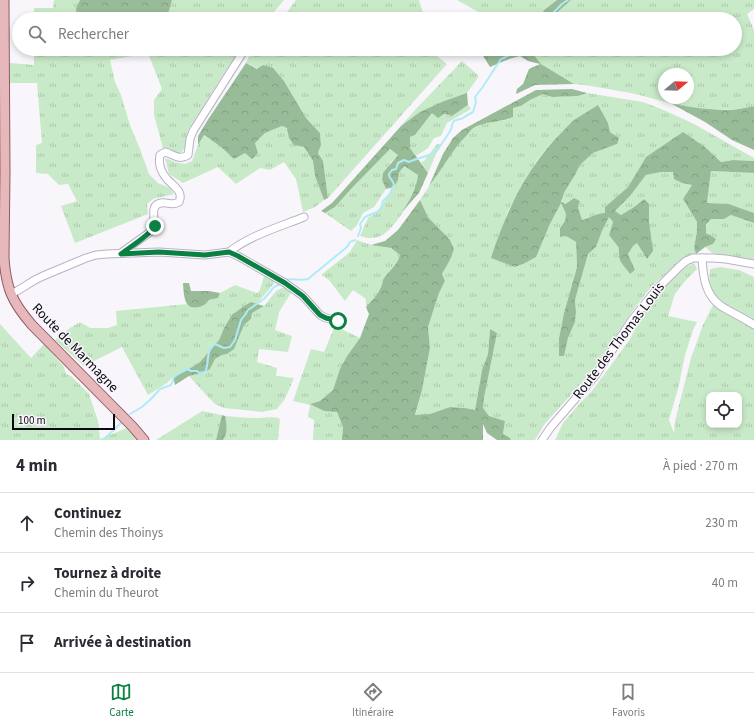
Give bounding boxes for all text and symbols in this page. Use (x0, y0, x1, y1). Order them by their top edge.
search box (12, 12, 742, 56)
icon: search (26, 23, 48, 45)
text: Rechercher (58, 24, 129, 45)
north arrow (658, 68, 694, 104)
route end (146, 217, 164, 235)
street label: Route des Thomas Louis (568, 278, 670, 404)
street label: Route de Marmagne (27, 299, 123, 397)
route start (329, 312, 347, 330)
map controls (706, 392, 742, 428)
button: locate (706, 392, 742, 428)
scale bar (12, 412, 115, 431)
text: 100 m (18, 413, 46, 428)
text: 4 min (16, 454, 57, 478)
text: À pied · 270 m (663, 457, 738, 475)
text: Continuez (54, 503, 121, 524)
icon: ahead (16, 512, 38, 534)
text: 230 m (705, 514, 738, 532)
text: Chemin des Thoinys (54, 524, 163, 542)
text: Tournez à droite (54, 563, 161, 584)
icon: right (16, 572, 38, 594)
text: 40 m (712, 574, 738, 592)
text: Chemin du Theurot (54, 584, 159, 602)
icon: arrive (16, 632, 38, 654)
text: Arrivée à destination (54, 632, 191, 653)
tab: Carte (109, 681, 134, 720)
tab: Itinéraire (352, 681, 394, 720)
tab: Favoris (612, 681, 645, 720)

